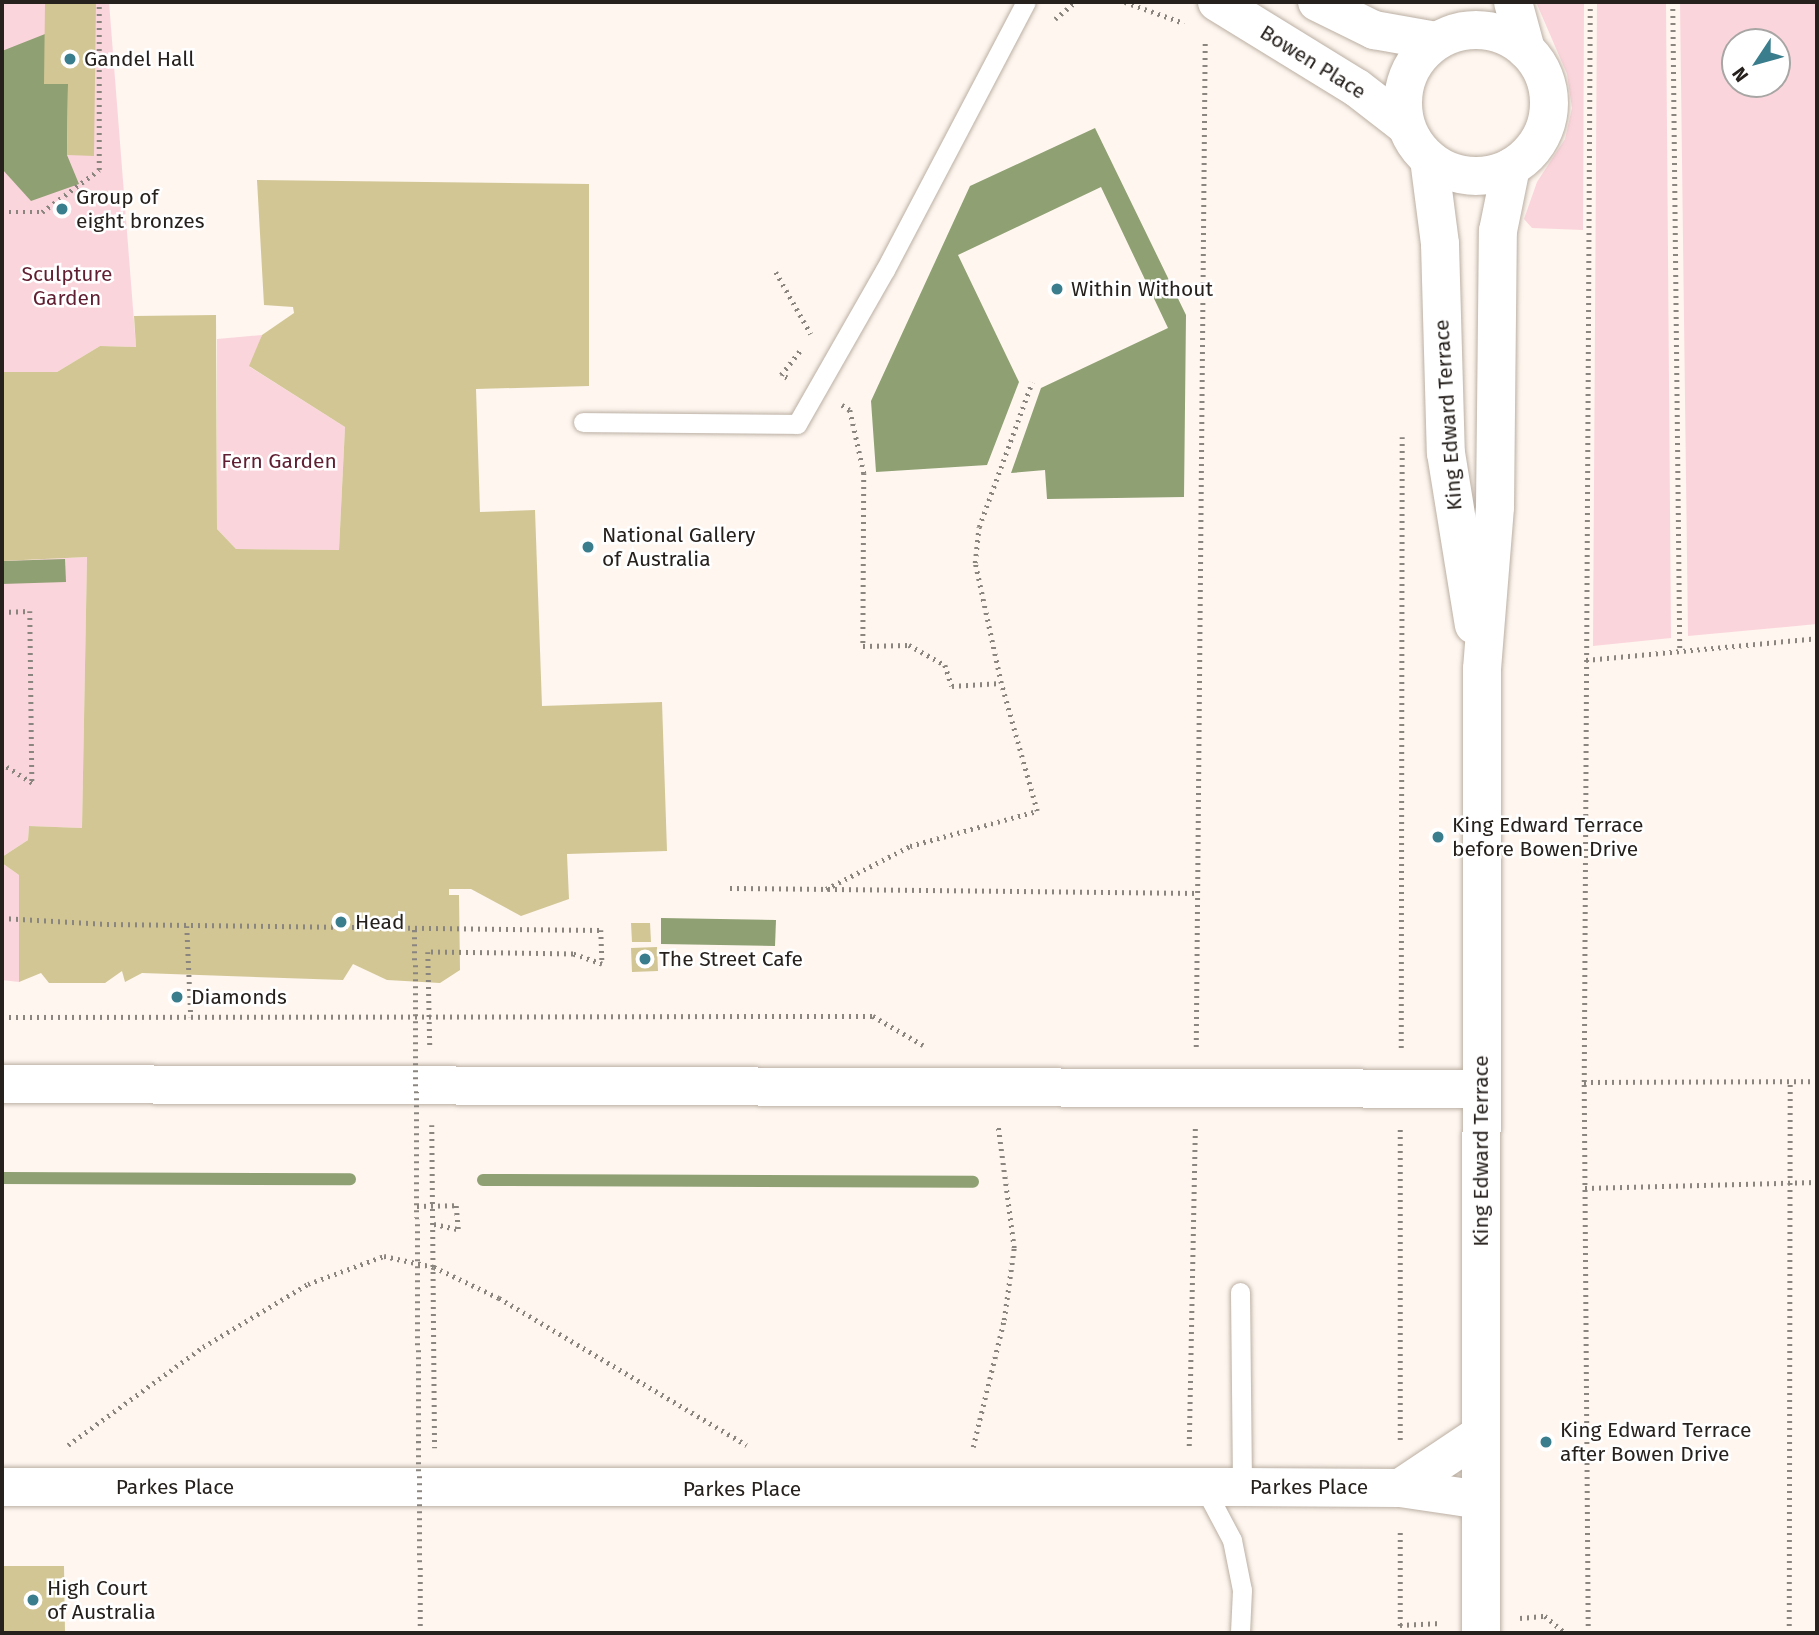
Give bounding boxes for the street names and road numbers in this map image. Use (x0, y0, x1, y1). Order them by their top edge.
street label: Bowen Place (1255, 20, 1371, 104)
street label: King Edward Terrace (1429, 319, 1467, 511)
street label: King Edward Terrace (1468, 1055, 1494, 1247)
street label: Parkes Place (116, 1474, 234, 1500)
street label: Parkes Place (1250, 1474, 1368, 1500)
street label: Parkes Place (683, 1476, 801, 1502)

